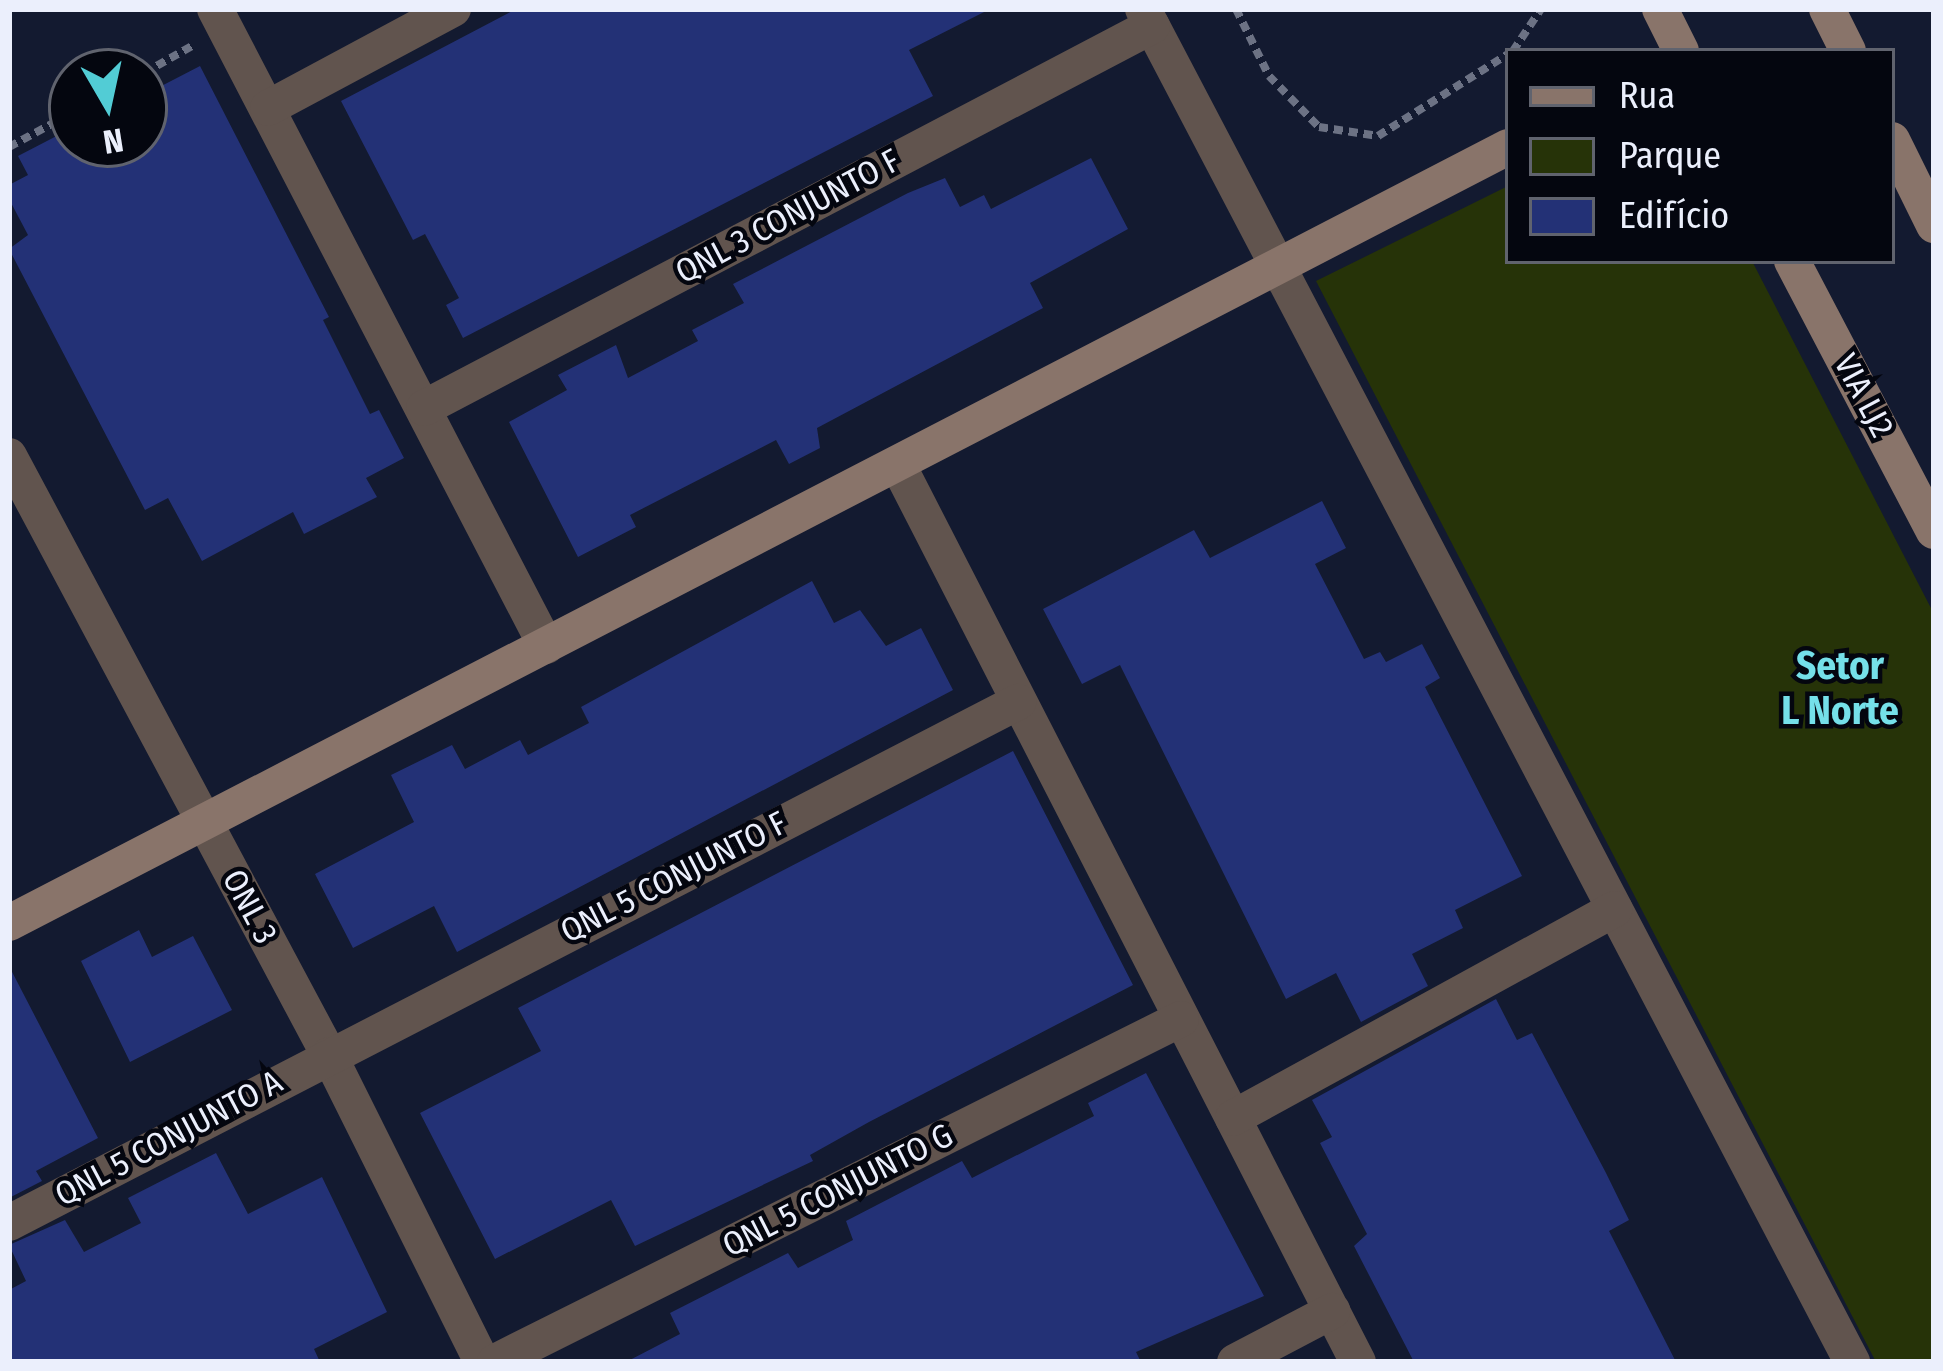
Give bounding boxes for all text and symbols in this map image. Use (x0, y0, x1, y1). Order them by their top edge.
north arrow (48, 48, 168, 168)
legend (1505, 48, 1895, 264)
text: Rua (1619, 74, 1675, 118)
text: N (100, 119, 126, 162)
text: Parque (1619, 134, 1721, 178)
street label: QNL 3 CONJUNTO F (669, 141, 907, 293)
text: Edifício (1619, 194, 1729, 238)
street label: VIA LJ2 (1825, 348, 1901, 444)
district label: Setor L Norte (1781, 644, 1899, 735)
street label: QNL 5 CONJUNTO F (554, 804, 794, 952)
street label: ONL 3 (213, 863, 285, 951)
street label: QNL 5 CONJUNTO A (49, 1063, 289, 1215)
street label: QNL 5 CONJUNTO G (716, 1116, 960, 1266)

